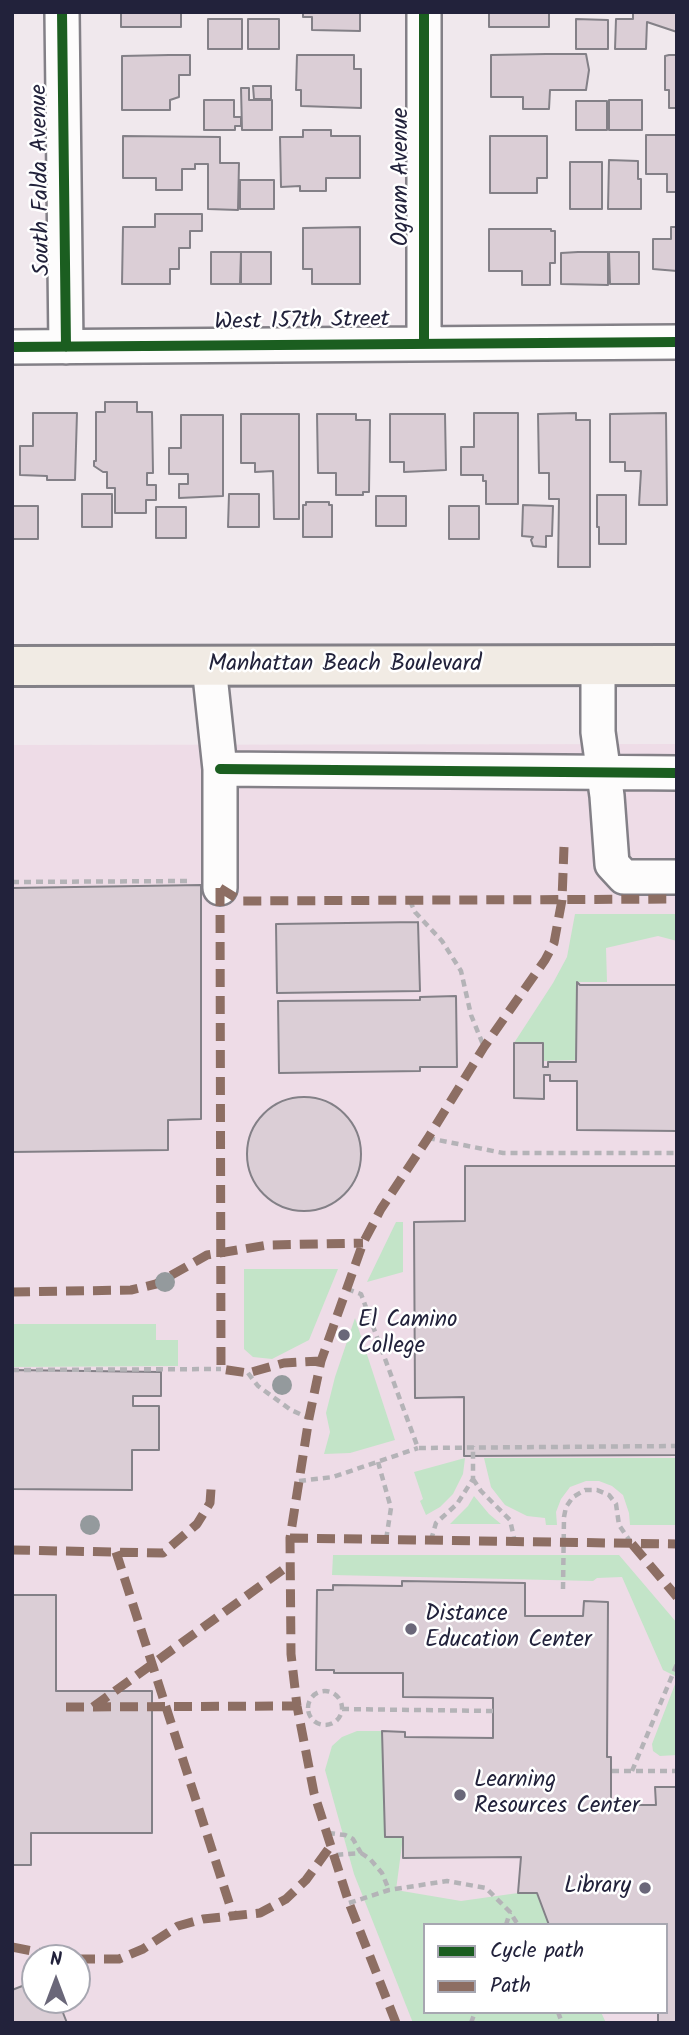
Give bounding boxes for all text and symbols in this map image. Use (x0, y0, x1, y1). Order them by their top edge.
street label: South Falda Avenue (28, 84, 58, 276)
street label: Ogram Avenue (389, 108, 417, 246)
street label: West 157th Street (214, 308, 390, 338)
street label: Manhattan Beach Boulevard (208, 652, 482, 680)
place label: El Camino College (358, 1308, 457, 1362)
marker: El Camino College (336, 1327, 352, 1343)
place label: Distance Education Center (425, 1602, 592, 1656)
marker: Distance Education Center (403, 1621, 419, 1637)
place label: Learning Resources Center (474, 1768, 640, 1822)
marker: Learning Resources Center (452, 1787, 468, 1803)
place label: Library (564, 1874, 631, 1902)
marker: Library (637, 1880, 653, 1896)
legend (423, 1923, 668, 2014)
text: Cycle path (490, 1935, 584, 1968)
north arrow (21, 1944, 91, 2014)
text: N (50, 1945, 62, 1975)
text: Path (490, 1970, 531, 2003)

